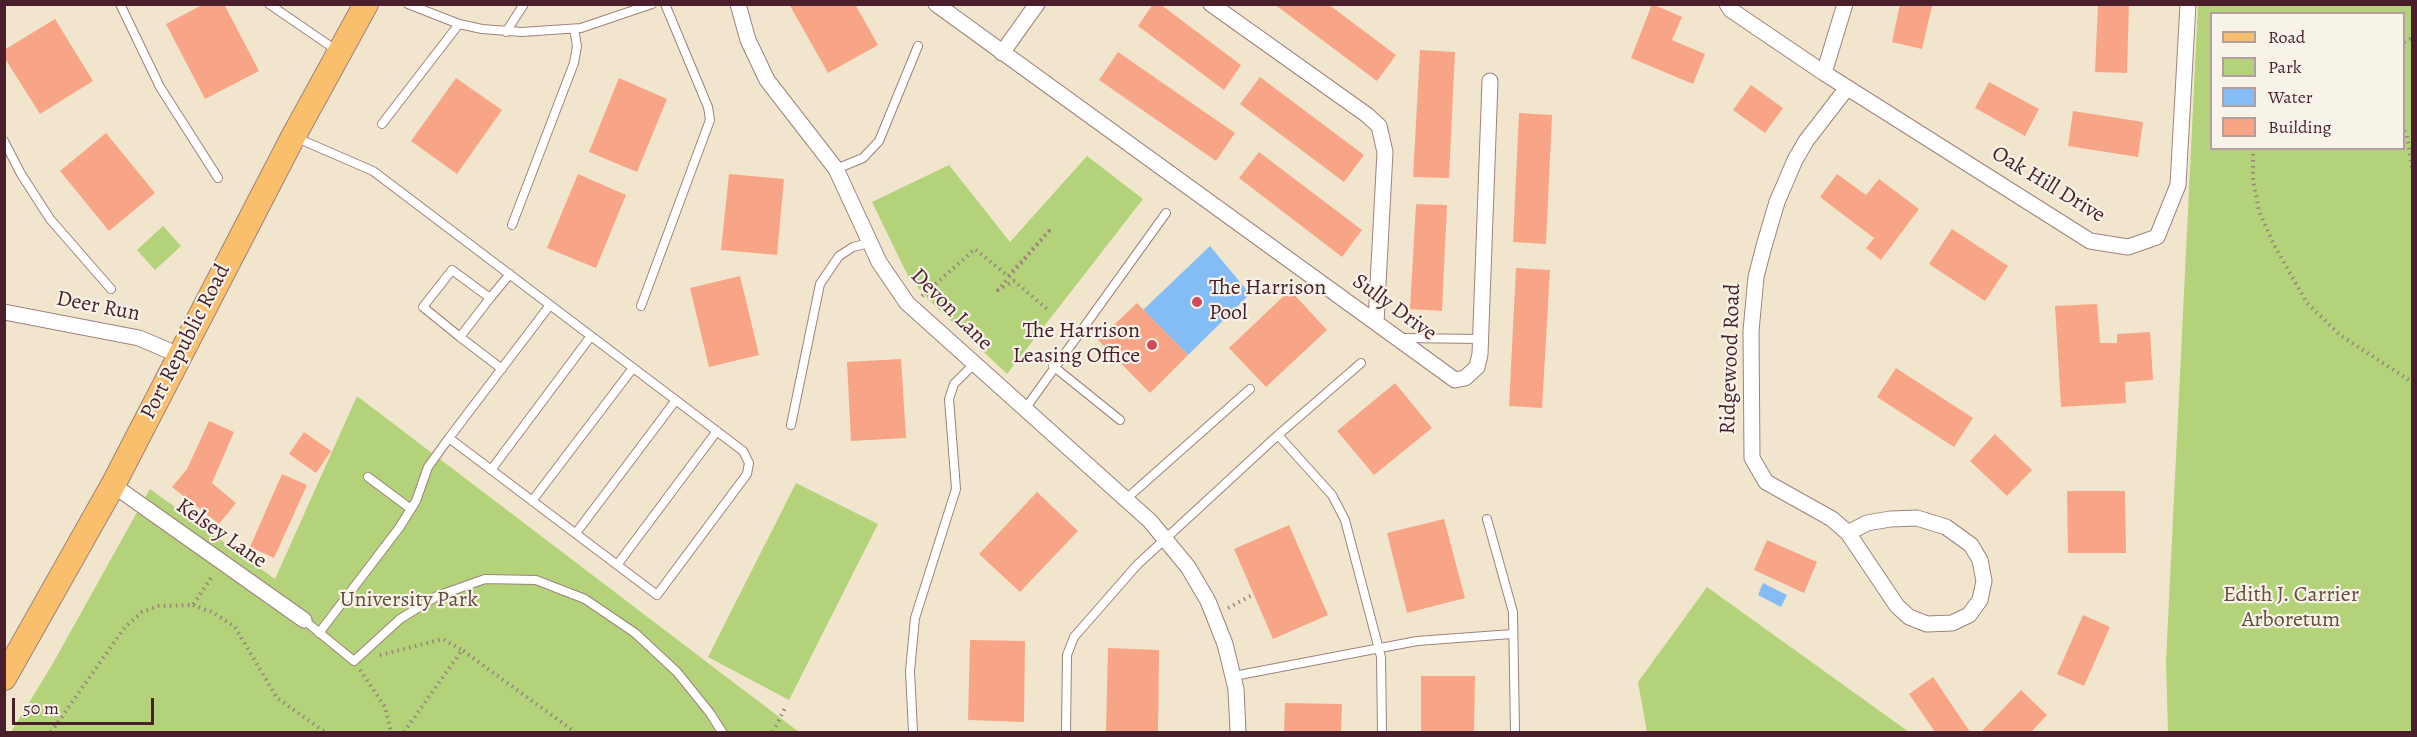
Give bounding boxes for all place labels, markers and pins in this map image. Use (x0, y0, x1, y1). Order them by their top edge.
place label: The Harrison Pool (1209, 276, 1326, 328)
marker: The Harrison Pool (1190, 295, 1204, 309)
place label: The Harrison Leasing Office (1013, 319, 1140, 370)
marker: The Harrison Leasing Office (1145, 338, 1159, 352)

